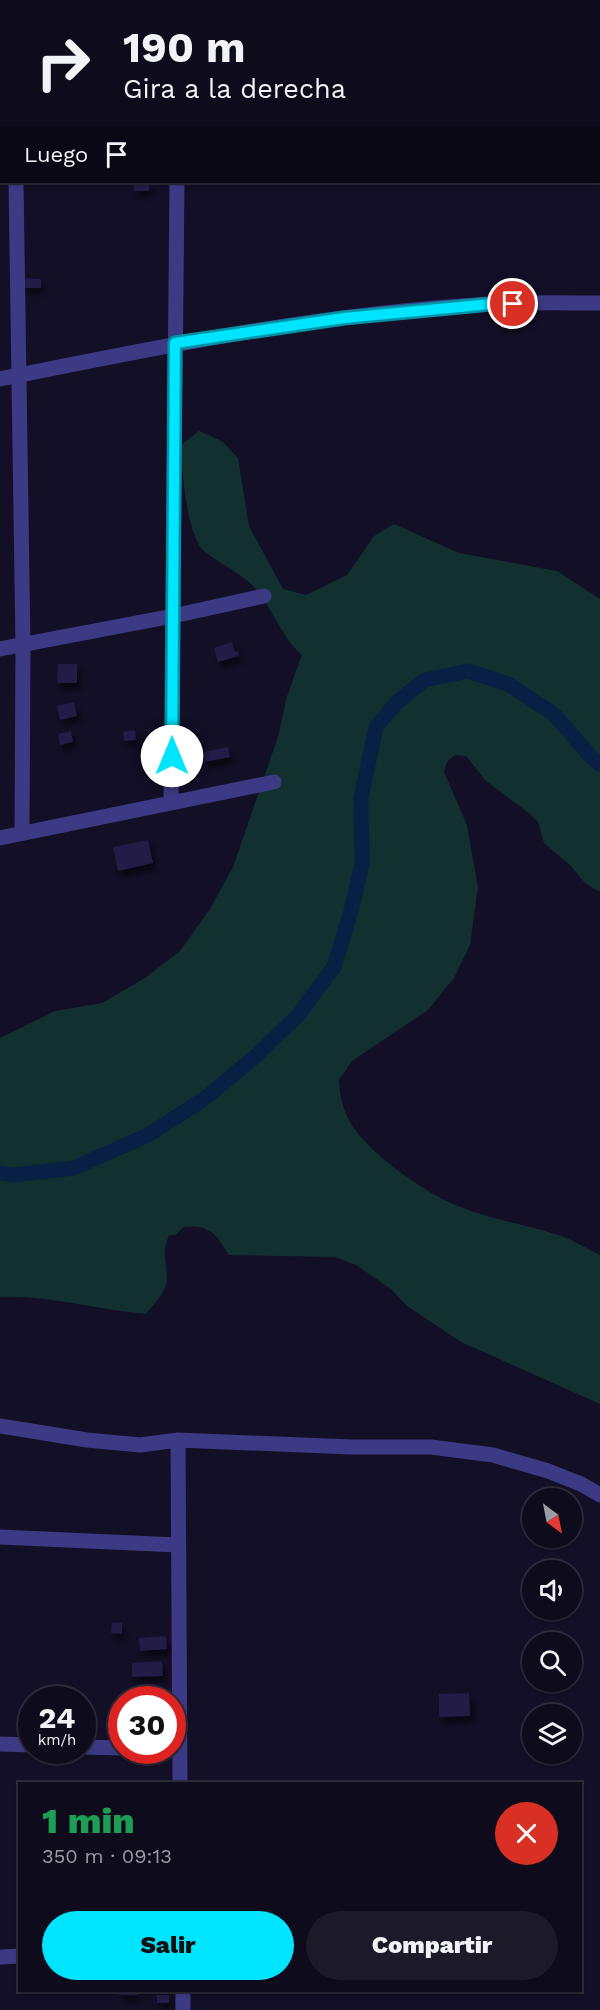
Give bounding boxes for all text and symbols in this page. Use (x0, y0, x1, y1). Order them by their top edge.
text: 190 m (123, 23, 246, 72)
icon: right (24, 24, 102, 102)
text: Gira a la derecha (123, 73, 346, 105)
icon: arrive (100, 138, 133, 171)
text: Luego (24, 142, 88, 167)
pin (487, 278, 538, 329)
icon: arrive (496, 287, 529, 320)
position arrow (140, 724, 204, 788)
north arrow (522, 1488, 582, 1548)
map controls (522, 1488, 582, 1764)
button: sound (522, 1560, 582, 1620)
button: search (522, 1632, 582, 1692)
speed limit sign: 30 (108, 1686, 186, 1764)
text: 24 (39, 1700, 75, 1735)
button: layers (522, 1704, 582, 1764)
text: km/h (38, 1731, 76, 1749)
text: 1 min (42, 1800, 135, 1842)
button: close (495, 1802, 558, 1865)
text: 350 m · 09:13 (42, 1844, 172, 1868)
button: Salir (42, 1911, 294, 1980)
button: Compartir (306, 1911, 558, 1980)

